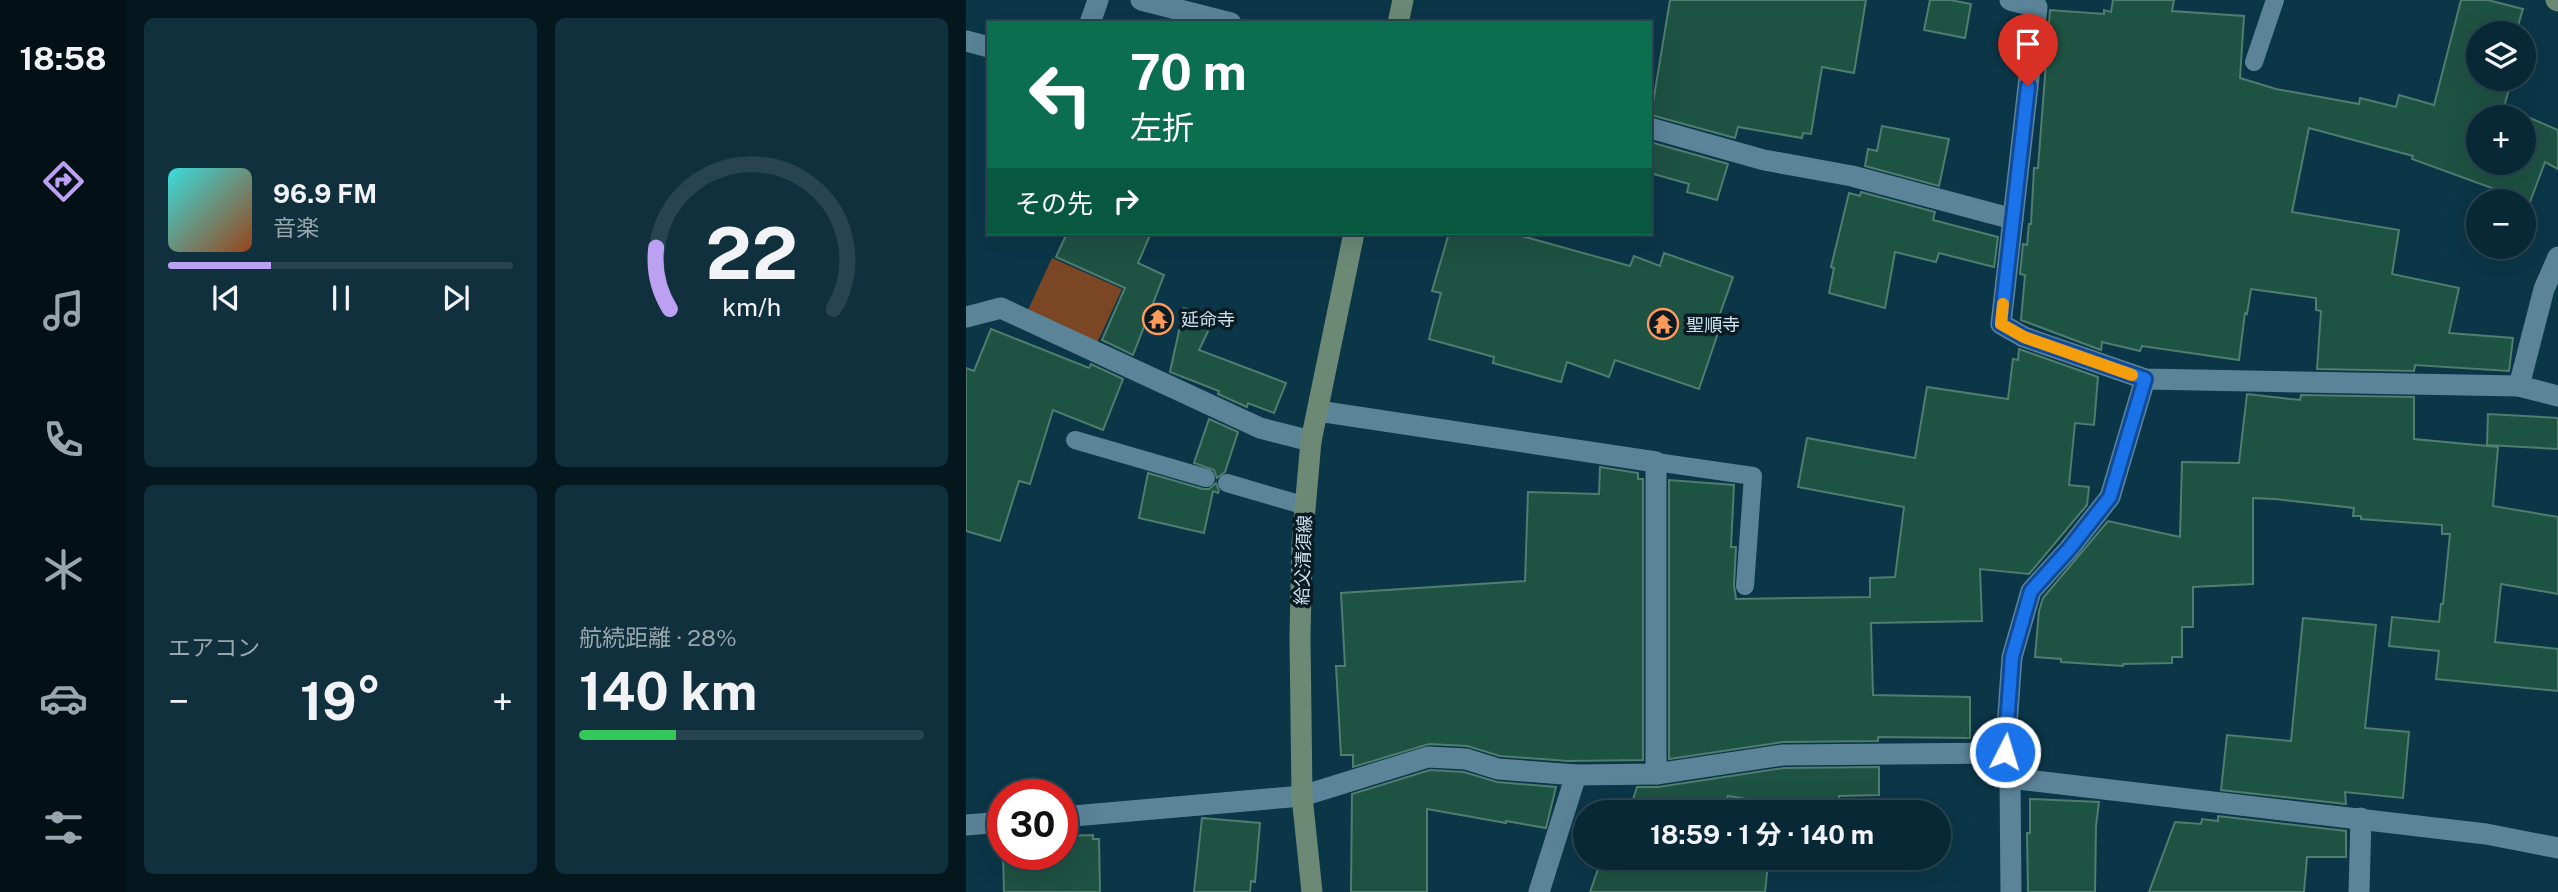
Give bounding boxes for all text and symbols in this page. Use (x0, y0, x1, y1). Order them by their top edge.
pin (1998, 14, 2058, 86)
map controls (2466, 21, 2536, 259)
button: layers (2466, 21, 2536, 91)
icon: arrive (2009, 25, 2047, 63)
text: 18:58 (20, 40, 106, 77)
text: 70 m (1130, 43, 1247, 101)
icon: left (1015, 49, 1106, 140)
button: + (2466, 105, 2536, 175)
text: 左折 (1130, 109, 1194, 146)
icon: directions (39, 157, 88, 206)
text: 96.9 FM (273, 178, 377, 209)
icon: right (1107, 182, 1145, 220)
text: その先 (1015, 188, 1093, 219)
button: − (2466, 189, 2536, 259)
text: 22 (705, 210, 798, 295)
text: 音楽 (273, 214, 319, 241)
icon: previous (207, 279, 245, 317)
icon: pause (322, 279, 360, 317)
icon: next (437, 279, 475, 317)
icon: music (39, 286, 88, 335)
text: km/h (722, 292, 781, 322)
temple icon: 延命寺 (1141, 302, 1175, 336)
temple icon: 聖順寺 (1646, 307, 1680, 341)
place label: 延命寺 (1181, 309, 1235, 330)
place label: 聖順寺 (1686, 314, 1740, 335)
icon: phone (39, 415, 88, 464)
street label: 給父清須線 (1291, 515, 1315, 605)
icon: climate (39, 545, 88, 594)
text: 航続距離 · 28% (579, 624, 737, 651)
text: エアコン (168, 634, 260, 661)
text: 140 km (579, 661, 757, 722)
text: 19° (300, 671, 381, 732)
icon: car (39, 674, 88, 723)
text: − (168, 679, 189, 724)
text: + (492, 679, 513, 724)
position arrow (1968, 715, 2042, 789)
speed limit sign: 30 (987, 779, 1078, 870)
icon: filters (39, 803, 88, 852)
text: 18:59 · 1 分 · 140 m (1650, 819, 1874, 850)

